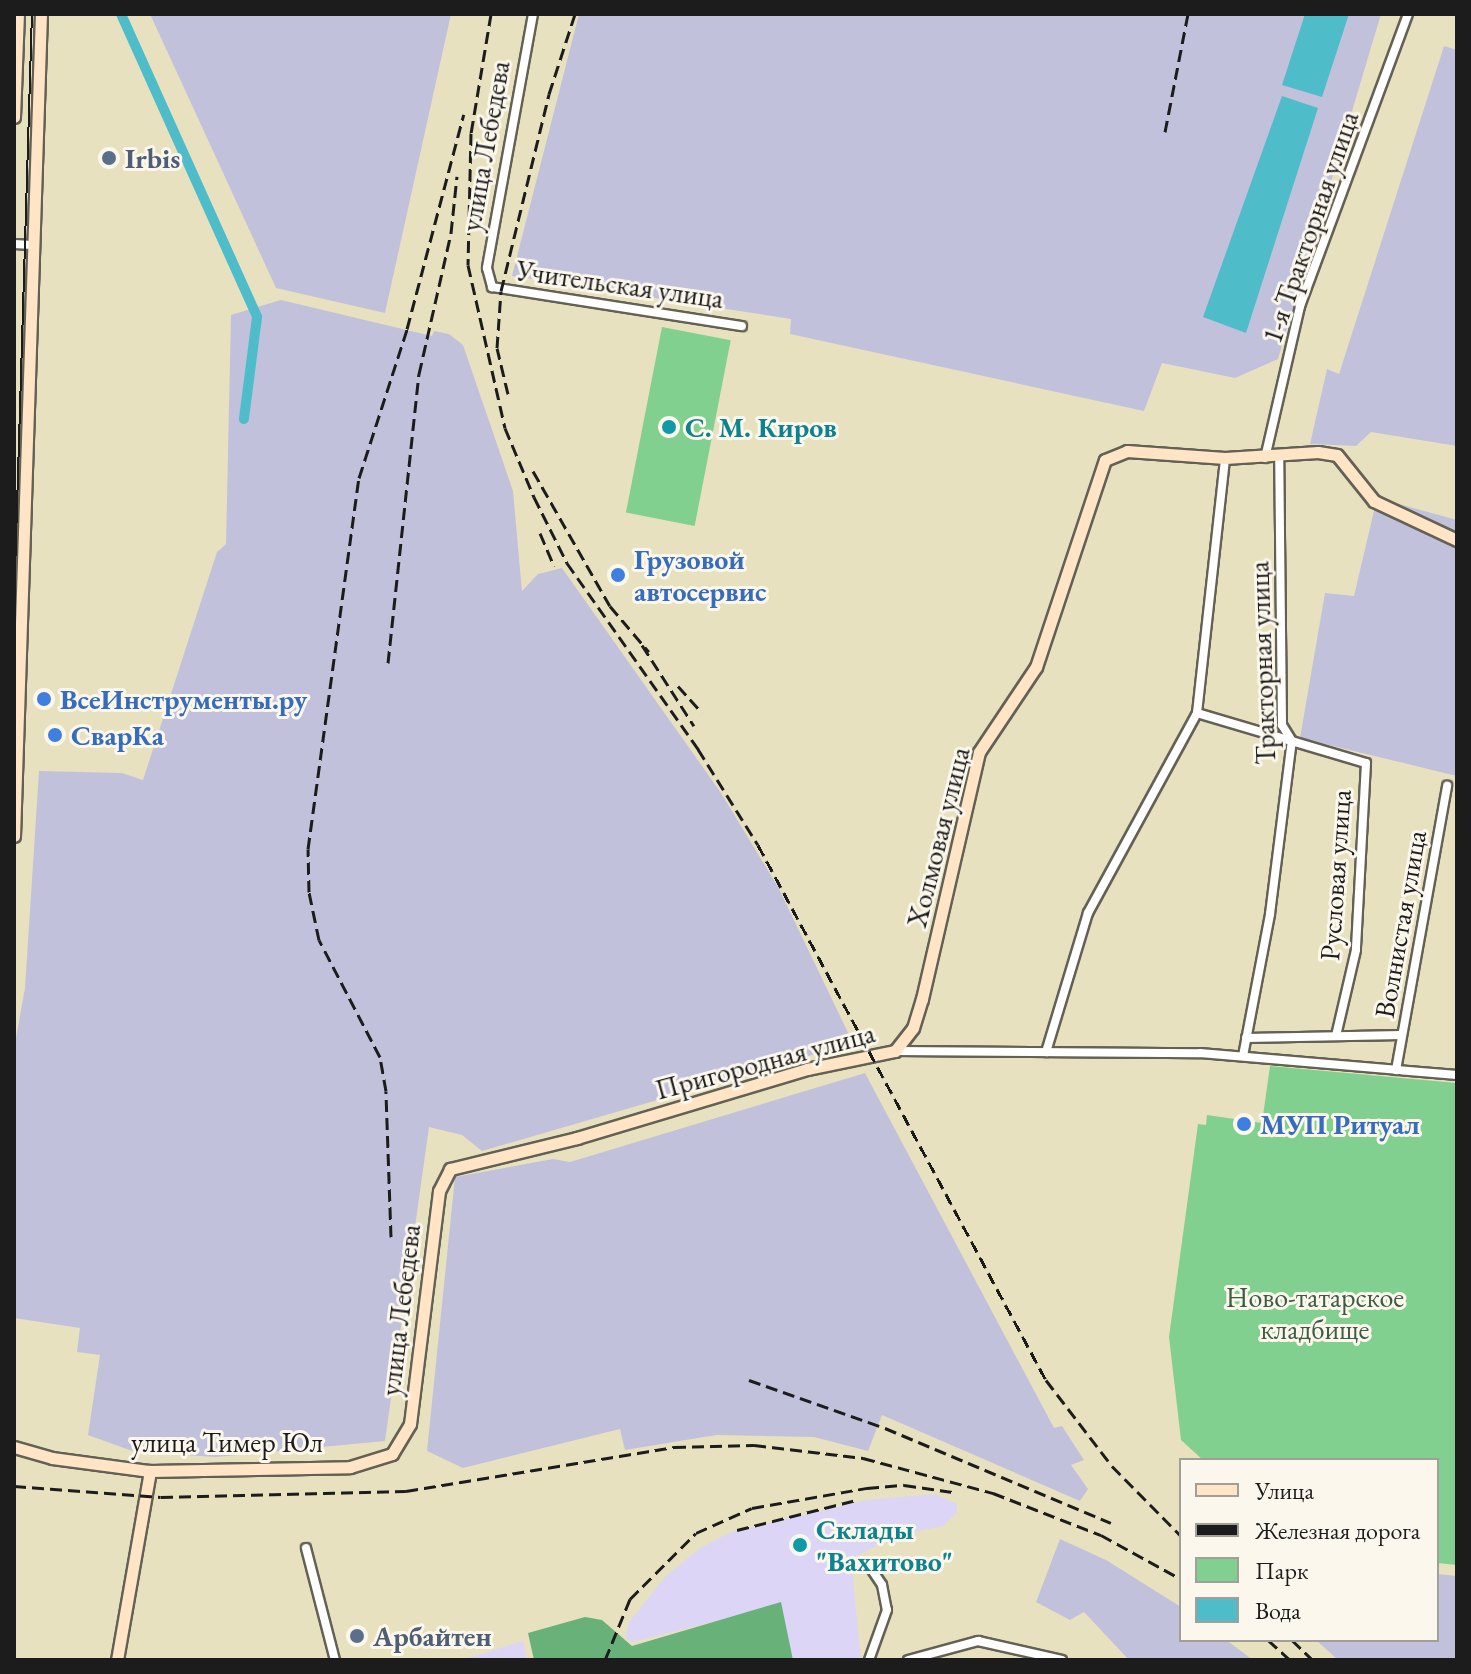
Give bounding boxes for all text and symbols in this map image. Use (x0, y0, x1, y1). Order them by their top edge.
street label: улица Лебедева (453, 58, 517, 234)
street label: 1-я Тракторная улица (1255, 107, 1365, 347)
place label: Irbis (125, 141, 180, 175)
marker: Irbis (100, 149, 118, 167)
street label: Учительская улица (514, 253, 726, 315)
place label: С. М. Киров (685, 410, 837, 444)
marker: С. М. Киров (660, 418, 678, 436)
place label: Грузовой автосервис (634, 542, 766, 608)
street label: Тракторная улица (1242, 561, 1282, 765)
marker: Грузовой автосервис (609, 566, 627, 584)
place label: ВсеИнструменты.ру (60, 682, 307, 716)
marker: ВсеИнструменты.ру (35, 690, 53, 708)
place label: СварКа (71, 718, 164, 752)
marker: СварКа (46, 726, 64, 744)
street label: Холмовая улица (899, 744, 977, 930)
street label: Русловая улица (1312, 788, 1358, 962)
street label: Волнистая улица (1367, 828, 1433, 1020)
street label: Пригородная улица (652, 1016, 878, 1106)
place label: МУП Ритуал (1260, 1107, 1420, 1141)
marker: МУП Ритуал (1235, 1115, 1253, 1133)
street label: улица Лебедева (373, 1222, 427, 1398)
park label: Ново-татарское кладбище (1226, 1280, 1404, 1346)
street label: улица Тимер Юл (131, 1425, 323, 1459)
legend (1179, 1458, 1439, 1642)
text: Улица (1255, 1475, 1314, 1506)
place label: Склады "Вахитово" (816, 1512, 953, 1578)
text: Железная дорога (1255, 1515, 1420, 1546)
marker: Склады "Вахитово" (791, 1536, 809, 1554)
text: Парк (1255, 1555, 1308, 1586)
text: Вода (1255, 1595, 1301, 1626)
place label: Арбайтен (373, 1619, 492, 1653)
marker: Арбайтен (348, 1627, 366, 1645)

